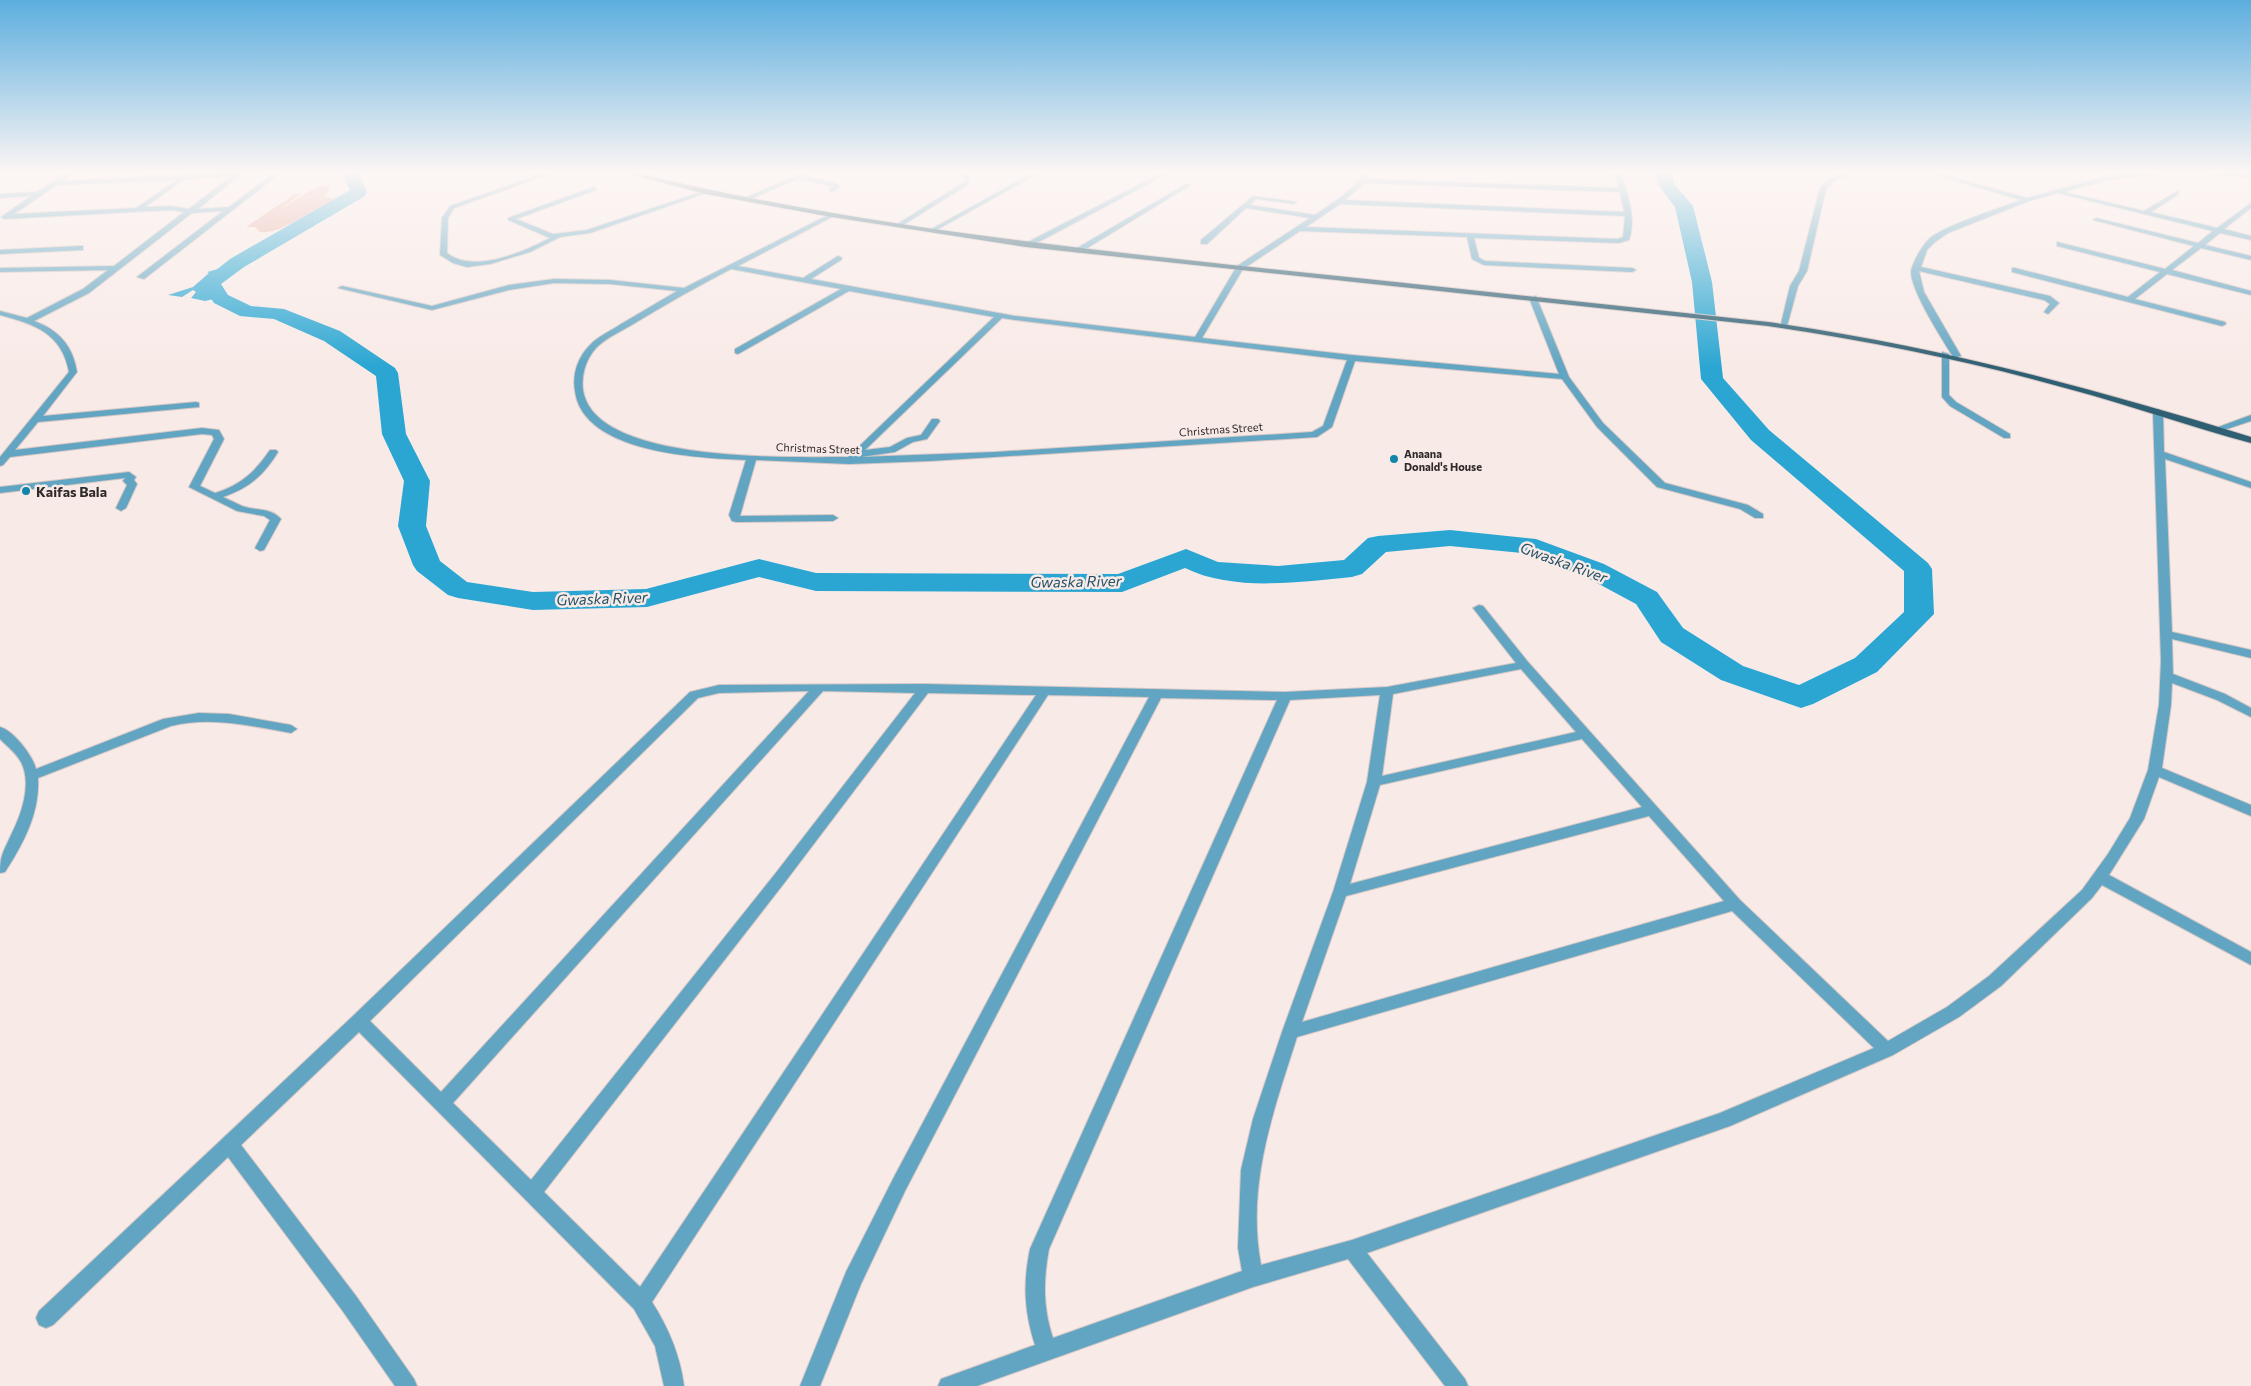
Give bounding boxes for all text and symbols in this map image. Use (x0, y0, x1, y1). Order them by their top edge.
street label: Christmas Street (1179, 420, 1264, 438)
street label: Christmas Street (776, 440, 861, 456)
place label: Anaana Donald's House (1404, 447, 1482, 473)
marker: Anaana Donald's House (1388, 453, 1400, 465)
place label: Kaifas Bala (36, 483, 107, 500)
marker: Kaifas Bala (20, 485, 32, 497)
water label: Gwaska River (1518, 538, 1611, 586)
water label: Gwaska River (1030, 571, 1123, 591)
water label: Gwaska River (556, 587, 649, 609)

